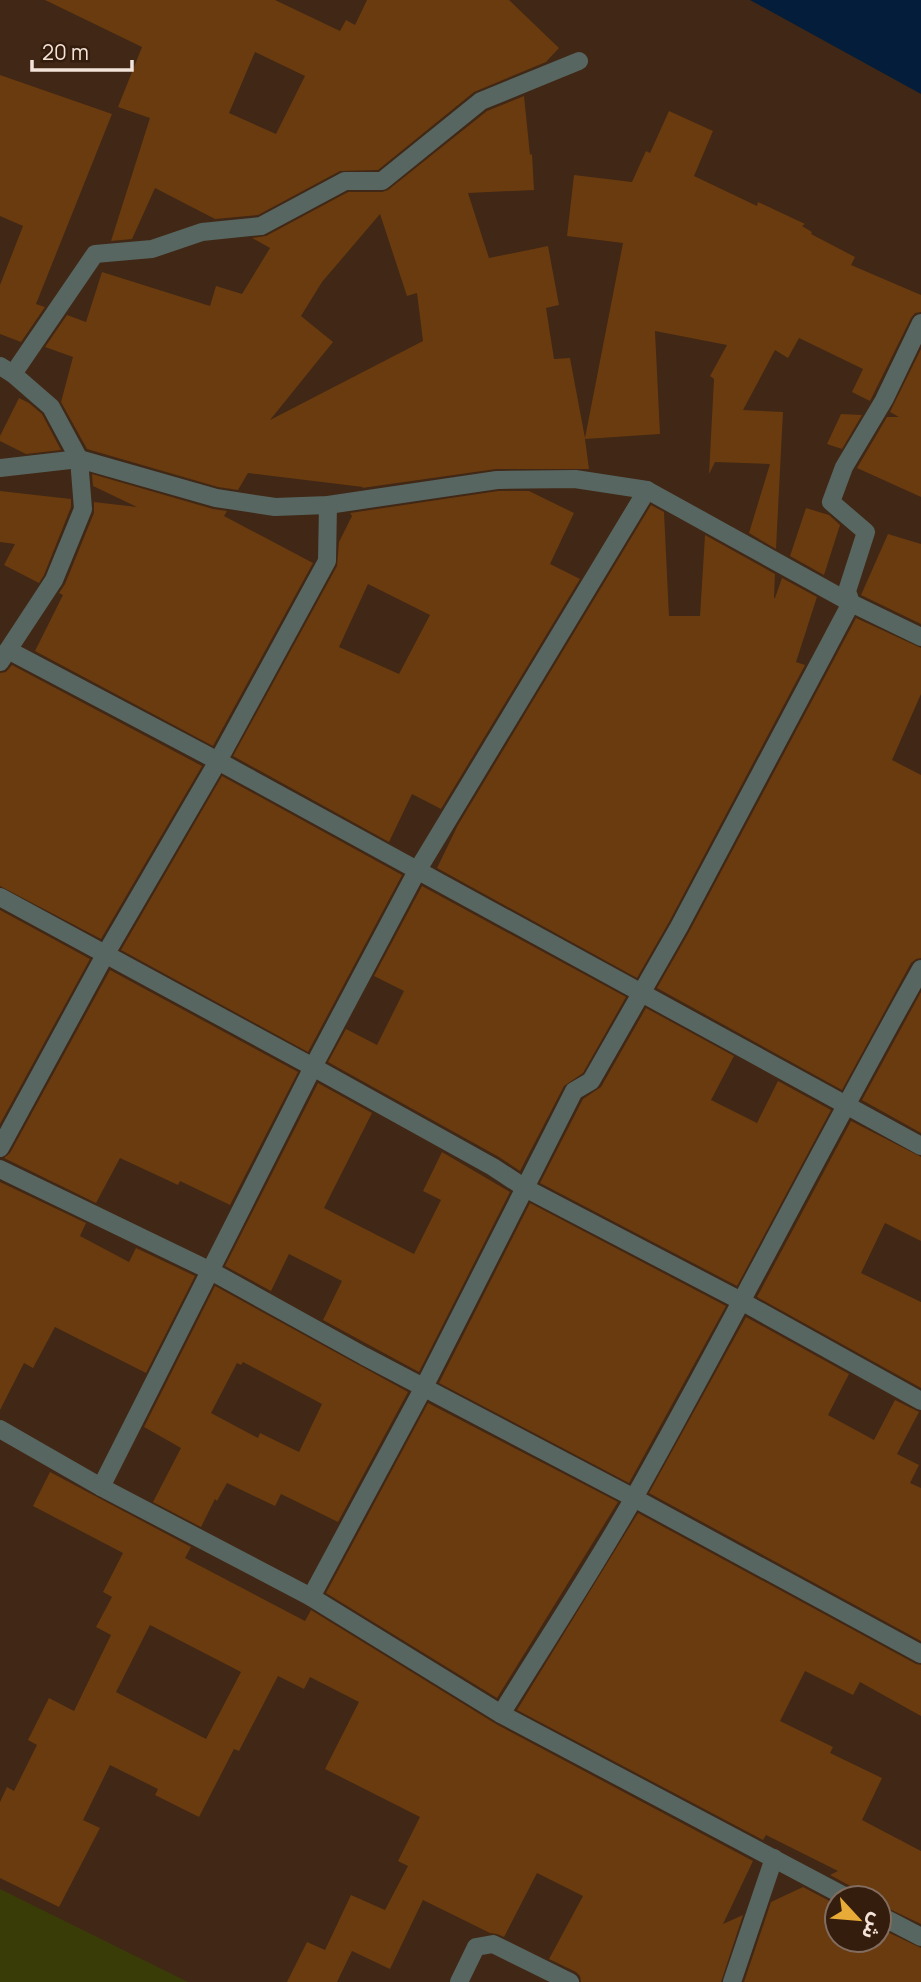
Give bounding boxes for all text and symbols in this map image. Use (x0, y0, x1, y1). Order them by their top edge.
scale bar (32, 28, 131, 72)
text: 20 m (42, 38, 89, 66)
north arrow (823, 1884, 893, 1954)
text: ش (856, 1909, 891, 1944)

